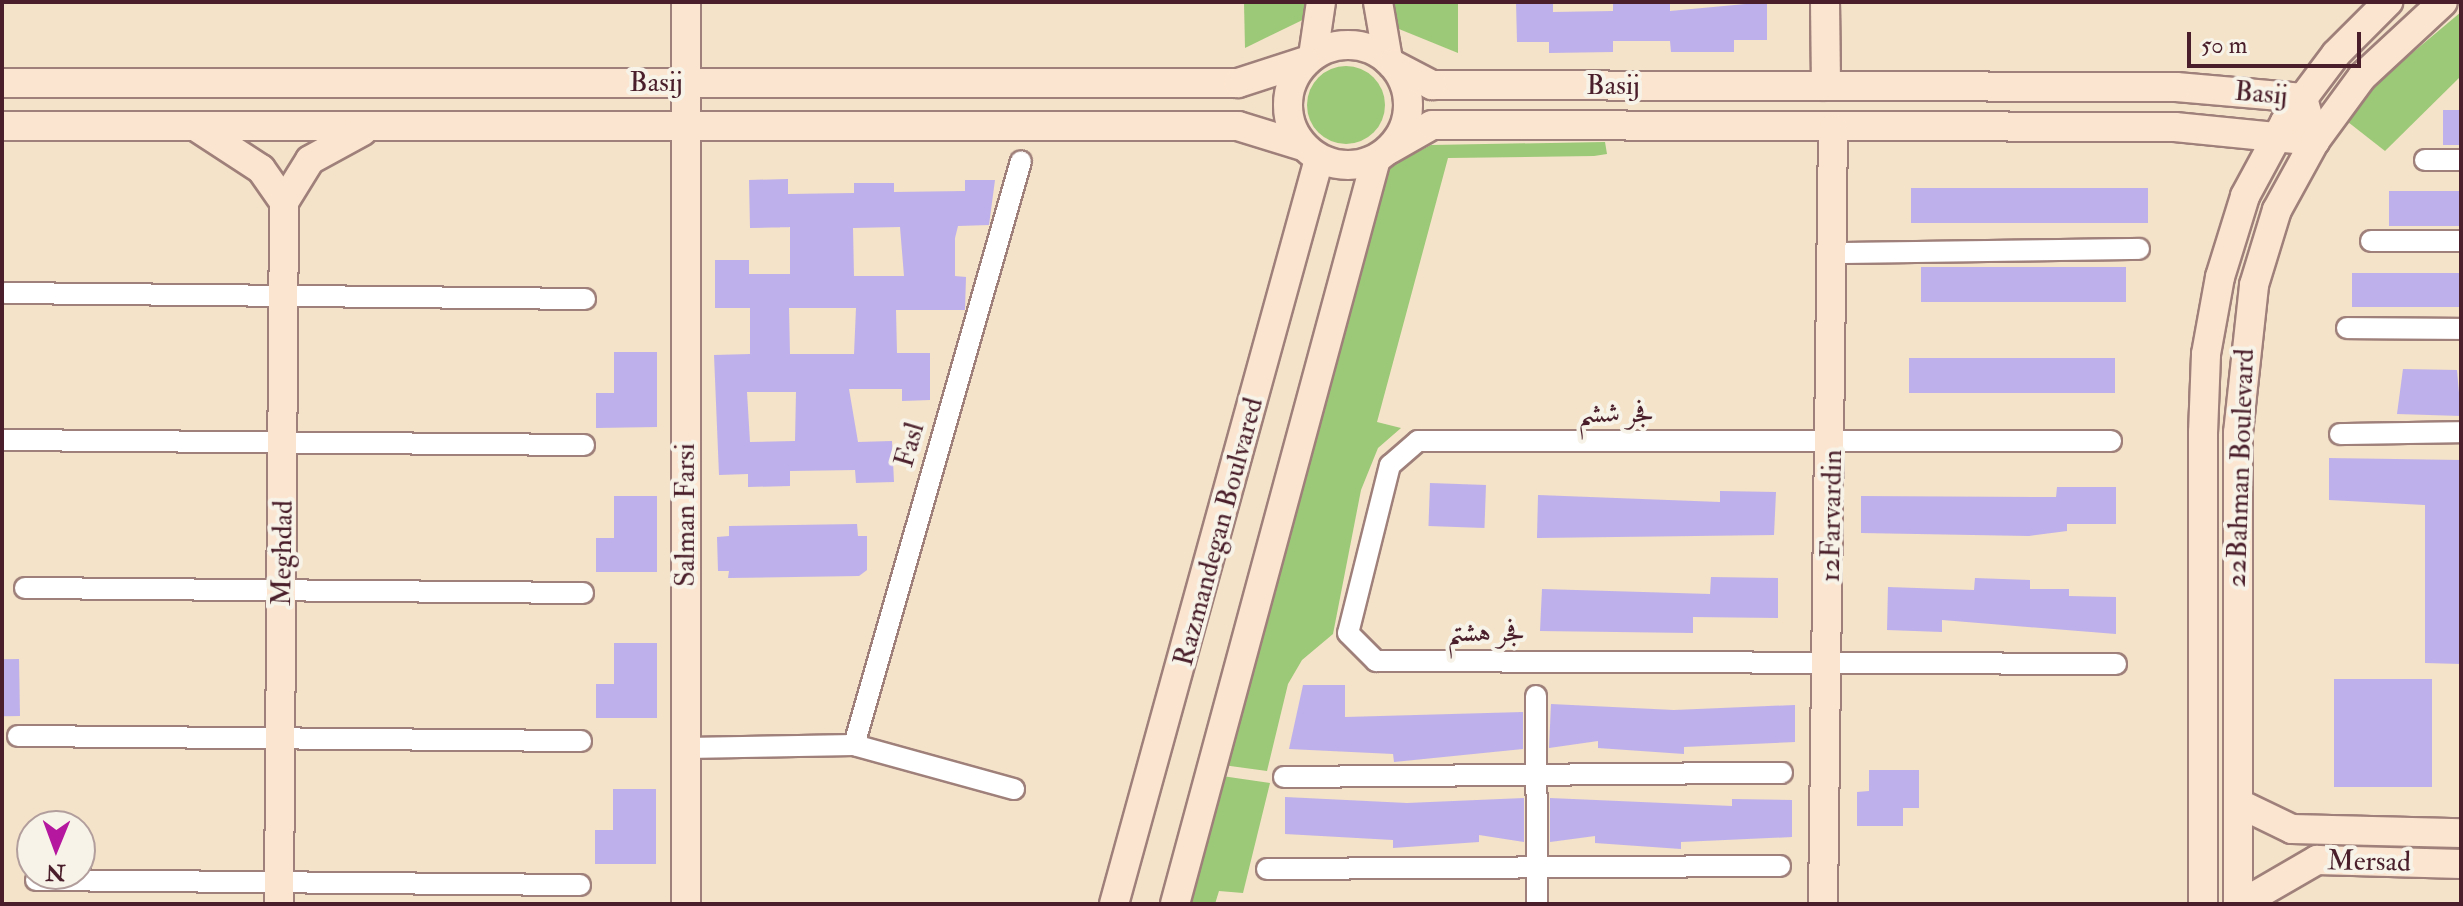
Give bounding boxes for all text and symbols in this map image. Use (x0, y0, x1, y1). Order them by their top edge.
scale bar (2191, 16, 2365, 66)
text: 50 m (2201, 30, 2247, 61)
street label: Basij (629, 66, 683, 100)
street label: Basij (1586, 69, 1640, 103)
street label: Basij (2233, 75, 2289, 113)
street label: 22Bahman Boulevard (2220, 348, 2262, 588)
street label: Razmandegan Boulvared (1167, 394, 1271, 670)
street label: فجر ششم (1578, 397, 1654, 431)
street label: Fasl (888, 419, 932, 471)
street label: Salman Farsi (669, 443, 703, 587)
street label: 12Farvardin (1814, 449, 1850, 583)
street label: Meghdad (265, 500, 301, 606)
street label: فجر هشتم (1447, 616, 1525, 650)
north arrow (16, 810, 96, 890)
street label: Mersad (2327, 844, 2411, 880)
text: N (46, 858, 66, 886)

